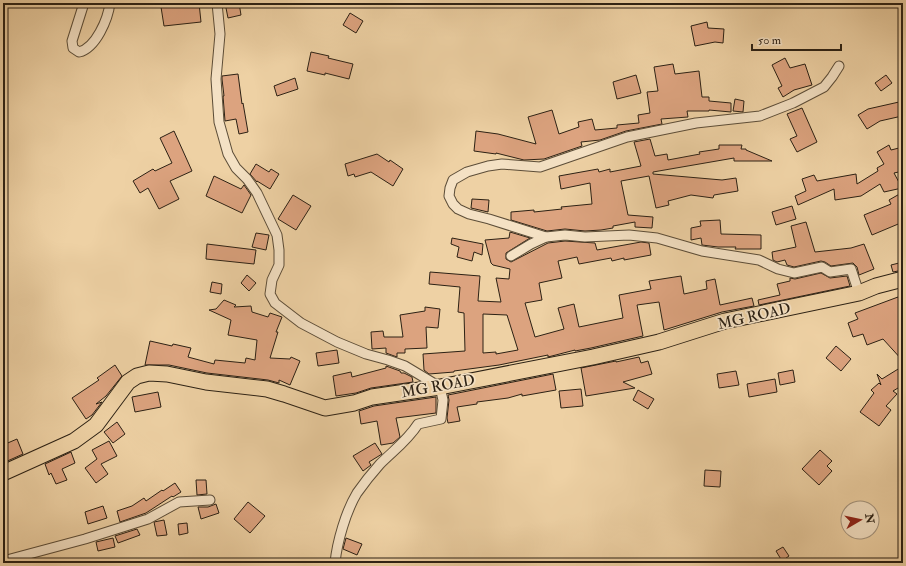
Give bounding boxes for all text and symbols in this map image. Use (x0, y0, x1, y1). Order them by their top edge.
scale bar (752, 26, 841, 52)
text: 50 m (758, 33, 782, 48)
street label: MG ROAD (716, 299, 792, 334)
street label: MG ROAD (400, 371, 476, 402)
north arrow (840, 500, 880, 540)
text: N (862, 512, 877, 526)

